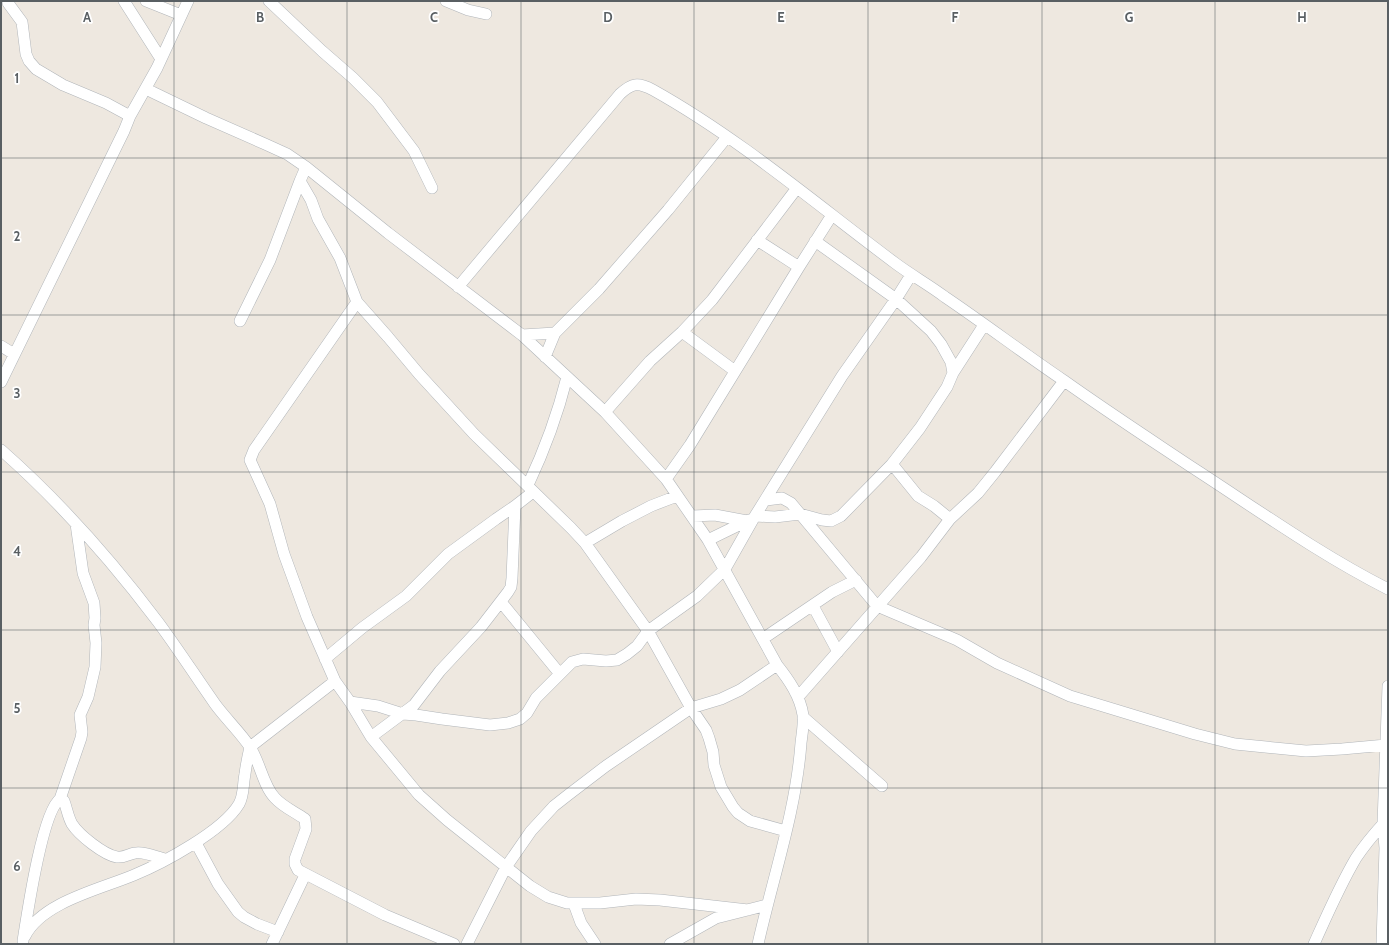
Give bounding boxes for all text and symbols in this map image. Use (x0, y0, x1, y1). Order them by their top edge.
text: A (83, 9, 92, 25)
text: B (256, 9, 264, 25)
text: C (430, 9, 438, 25)
text: D (603, 9, 613, 25)
text: E (777, 9, 785, 25)
text: F (952, 9, 959, 25)
text: G (1125, 9, 1134, 25)
text: H (1297, 9, 1307, 25)
text: 1 (15, 70, 19, 86)
text: 2 (14, 228, 21, 244)
text: 3 (13, 385, 21, 401)
text: 4 (13, 543, 21, 559)
text: 5 (14, 700, 21, 716)
text: 6 (13, 858, 21, 874)

